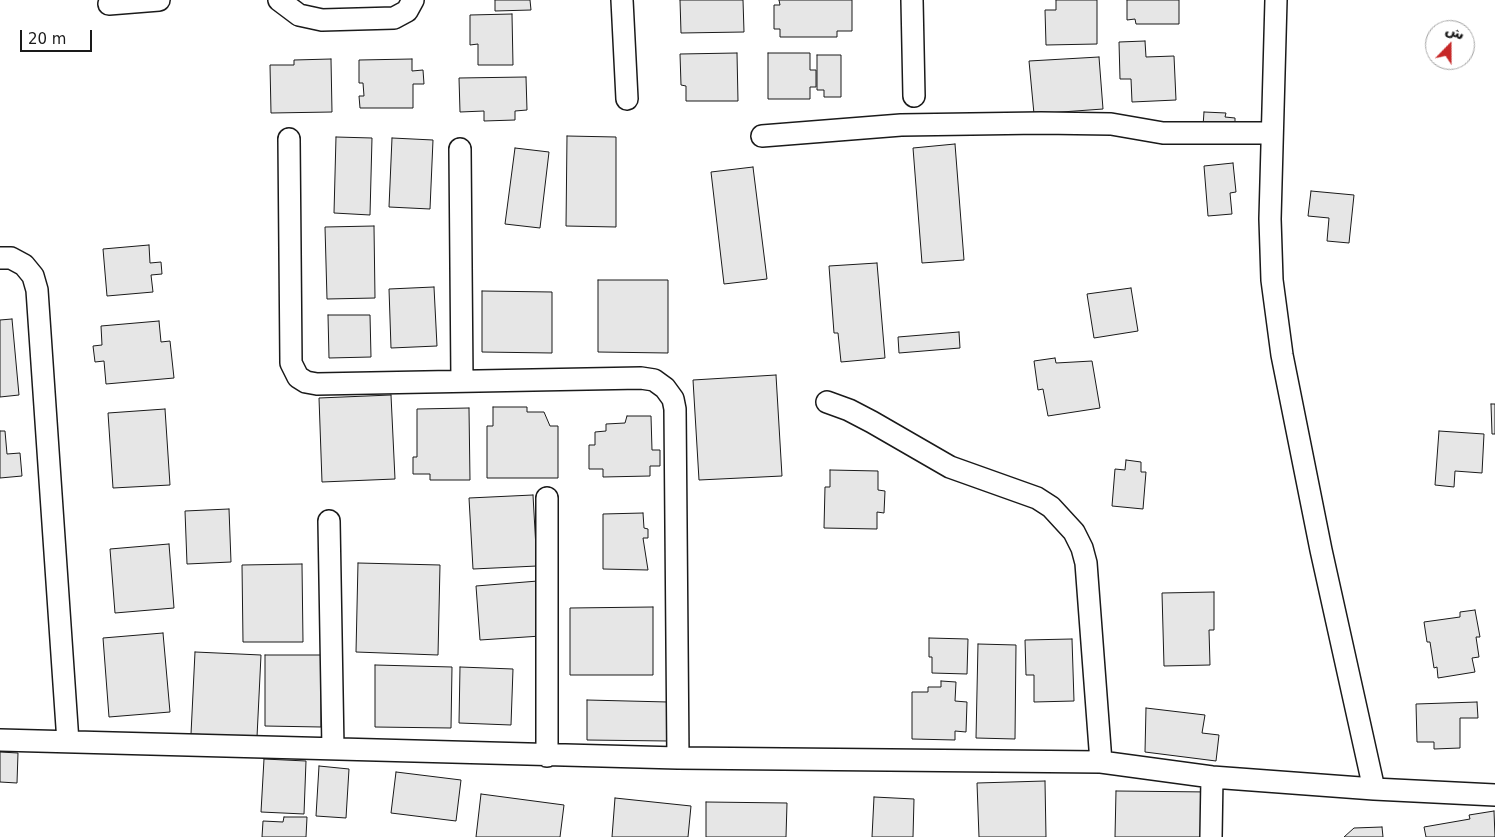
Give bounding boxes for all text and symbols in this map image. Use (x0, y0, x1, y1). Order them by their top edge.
scale bar (22, 20, 95, 52)
north arrow (1425, 20, 1475, 70)
text: ش (1443, 21, 1467, 43)
text: 20 m (28, 30, 66, 48)

